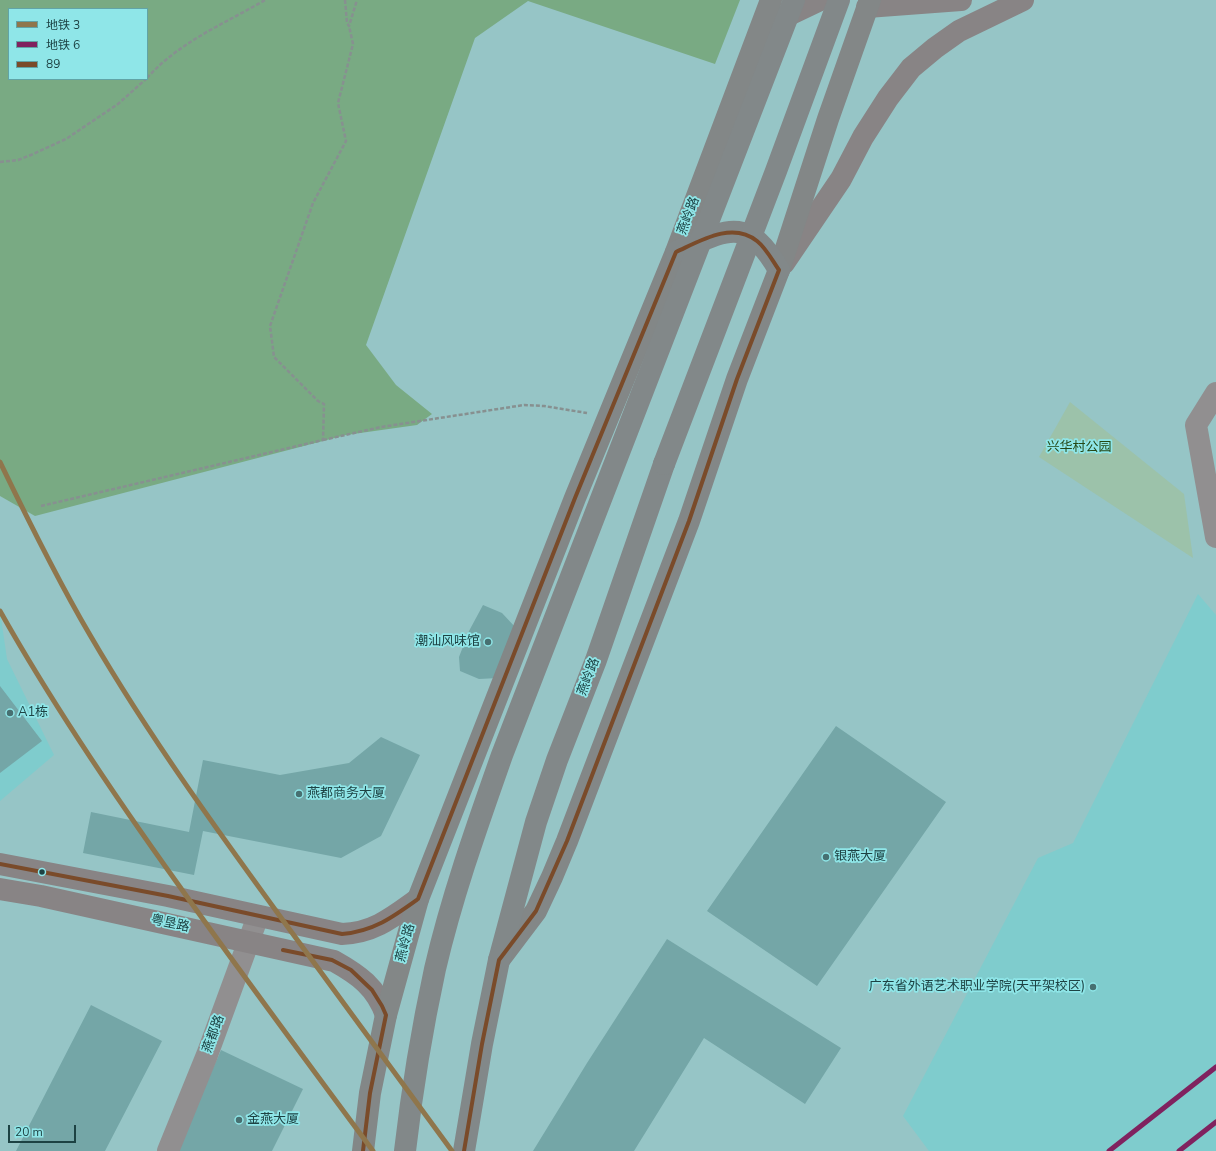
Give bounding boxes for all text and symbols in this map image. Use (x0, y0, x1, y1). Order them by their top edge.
legend (8, 8, 148, 80)
text: 地铁 3 (46, 17, 80, 33)
text: 地铁 6 (46, 37, 80, 53)
text: 89 (46, 56, 60, 72)
street label: 燕岭路 (675, 195, 703, 237)
park label: 兴华村公园 (1047, 440, 1111, 456)
place label: 潮汕风味馆 (415, 634, 480, 650)
marker: 潮汕风味馆 (483, 637, 493, 647)
street label: 燕岭路 (575, 656, 603, 698)
place label: A1栋 (18, 705, 48, 721)
marker: A1栋 (5, 708, 15, 718)
place label: 燕都商务大厦 (307, 786, 385, 802)
marker: 燕都商务大厦 (294, 789, 304, 799)
place label: 银燕大厦 (834, 849, 886, 865)
marker: 银燕大厦 (821, 852, 831, 862)
unlabelled marker (37, 867, 47, 877)
street label: 粤垦路 (149, 912, 191, 936)
street label: 燕岭路 (393, 922, 419, 964)
place label: 广东省外语艺术职业学院(天平架校区) (869, 979, 1085, 995)
marker: 广东省外语艺术职业学院(天平架校区) (1088, 982, 1098, 992)
street label: 燕都路 (200, 1013, 228, 1055)
place label: 金燕大厦 (247, 1112, 299, 1128)
marker: 金燕大厦 (234, 1115, 244, 1125)
scale bar (10, 1117, 78, 1143)
text: 20 m (15, 1124, 43, 1140)

